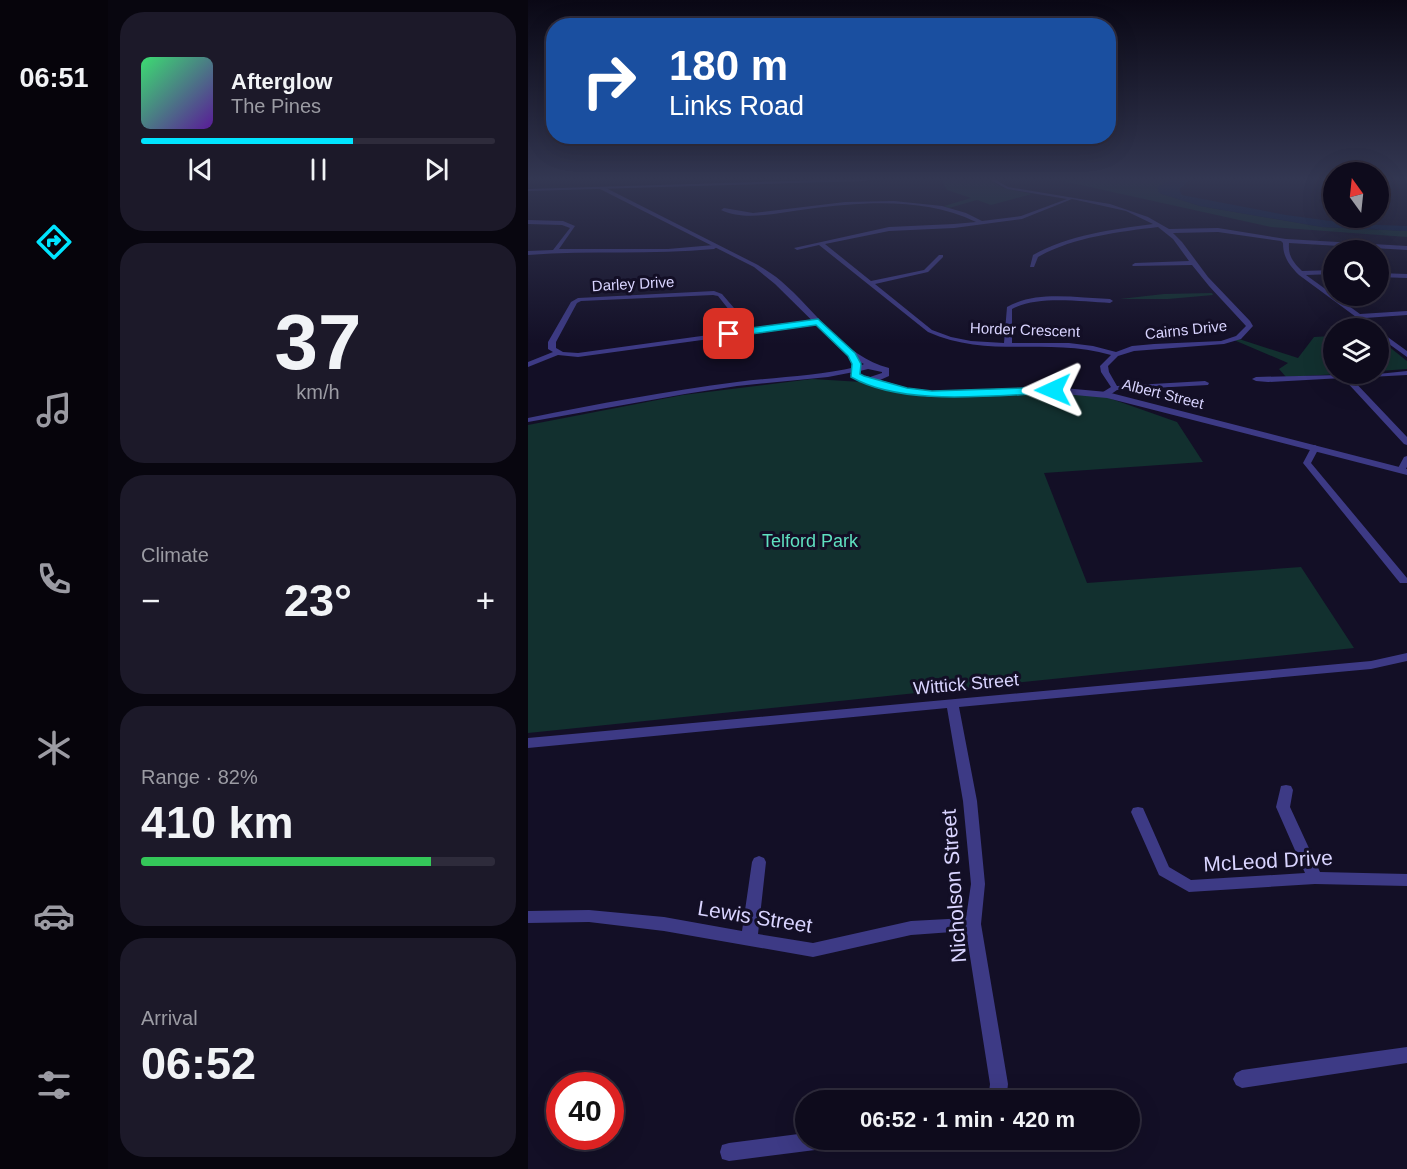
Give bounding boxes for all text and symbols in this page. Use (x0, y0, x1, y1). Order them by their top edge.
icon: right (570, 42, 648, 120)
text: 180 m (669, 42, 788, 89)
text: 06:51 (19, 63, 89, 93)
text: Afterglow (231, 69, 332, 94)
text: Links Road (669, 91, 804, 121)
text: The Pines (231, 95, 321, 117)
icon: previous (184, 153, 217, 186)
icon: pause (302, 153, 335, 186)
icon: next (420, 153, 453, 186)
north arrow (1323, 162, 1389, 228)
map controls (1323, 162, 1389, 384)
icon: directions (33, 221, 75, 263)
button: search (1323, 240, 1389, 306)
street label: Darley Drive (591, 273, 675, 294)
text: 37 (275, 298, 361, 386)
pin (703, 308, 754, 359)
icon: arrive (712, 317, 745, 350)
street label: Cairns Drive (1144, 317, 1228, 342)
button: layers (1323, 318, 1389, 384)
street label: Horder Crescent (970, 319, 1081, 340)
position arrow (1021, 358, 1085, 422)
street label: Albert Street (1121, 375, 1206, 412)
text: km/h (296, 381, 340, 403)
icon: music (33, 389, 75, 431)
park label: Telford Park (762, 531, 859, 551)
text: Climate (141, 544, 209, 566)
icon: phone (33, 558, 75, 600)
text: 23° (284, 575, 352, 626)
text: − (141, 582, 160, 619)
text: + (476, 582, 495, 619)
street label: Wittick Street (912, 669, 1020, 699)
icon: climate (33, 727, 75, 769)
text: Range · 82% (141, 766, 258, 788)
text: 410 km (141, 797, 294, 848)
street label: Nicholson Street (937, 808, 970, 964)
street label: McLeod Drive (1203, 846, 1333, 875)
icon: car (33, 895, 75, 937)
street label: Lewis Street (696, 896, 814, 937)
text: Arrival (141, 1007, 198, 1029)
text: 06:52 (141, 1038, 256, 1089)
icon: filters (33, 1064, 75, 1106)
speed limit sign: 40 (546, 1072, 624, 1150)
text: 06:52 · 1 min · 420 m (860, 1107, 1075, 1132)

